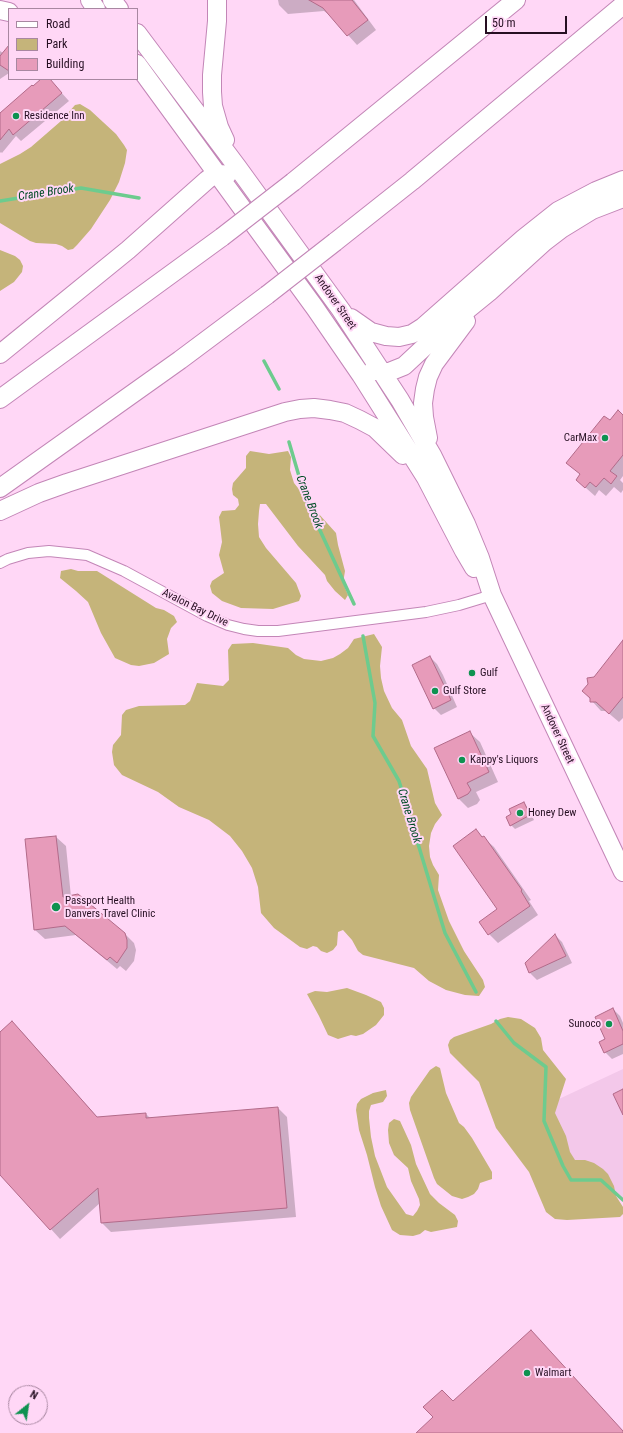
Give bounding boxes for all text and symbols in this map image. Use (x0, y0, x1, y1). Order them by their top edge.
legend (8, 8, 138, 80)
scale bar (487, 8, 569, 34)
text: 50 m (492, 16, 516, 30)
text: Road (46, 17, 70, 31)
text: Park (46, 37, 67, 51)
text: Building (46, 57, 84, 71)
place label: Residence Inn (24, 109, 85, 123)
marker: Residence Inn (11, 111, 21, 121)
water label: Crane Brook (17, 182, 75, 204)
street label: Andover Street (311, 272, 359, 332)
place label: CarMax (564, 431, 597, 445)
marker: CarMax (600, 433, 610, 443)
water label: Crane Brook (292, 473, 326, 531)
street label: Avalon Bay Drive (160, 586, 230, 630)
place label: Gulf (480, 666, 498, 680)
marker: Gulf (467, 668, 477, 678)
place label: Gulf Store (443, 684, 486, 698)
marker: Gulf Store (430, 686, 440, 696)
street label: Andover Street (537, 702, 577, 766)
place label: Kappy's Liquors (470, 753, 538, 767)
marker: Kappy's Liquors (457, 755, 467, 765)
water label: Crane Brook (394, 787, 424, 845)
place label: Honey Dew (528, 806, 576, 820)
marker: Honey Dew (515, 808, 525, 818)
place label: Passport Health Danvers Travel Clinic (65, 894, 155, 920)
marker: Passport Health Danvers Travel Clinic (50, 901, 62, 913)
place label: Sunoco (569, 1017, 601, 1031)
marker: Sunoco (604, 1019, 614, 1029)
place label: Walmart (535, 1366, 571, 1380)
marker: Walmart (522, 1368, 532, 1378)
north arrow (8, 1385, 48, 1425)
text: N (28, 1388, 40, 1402)

